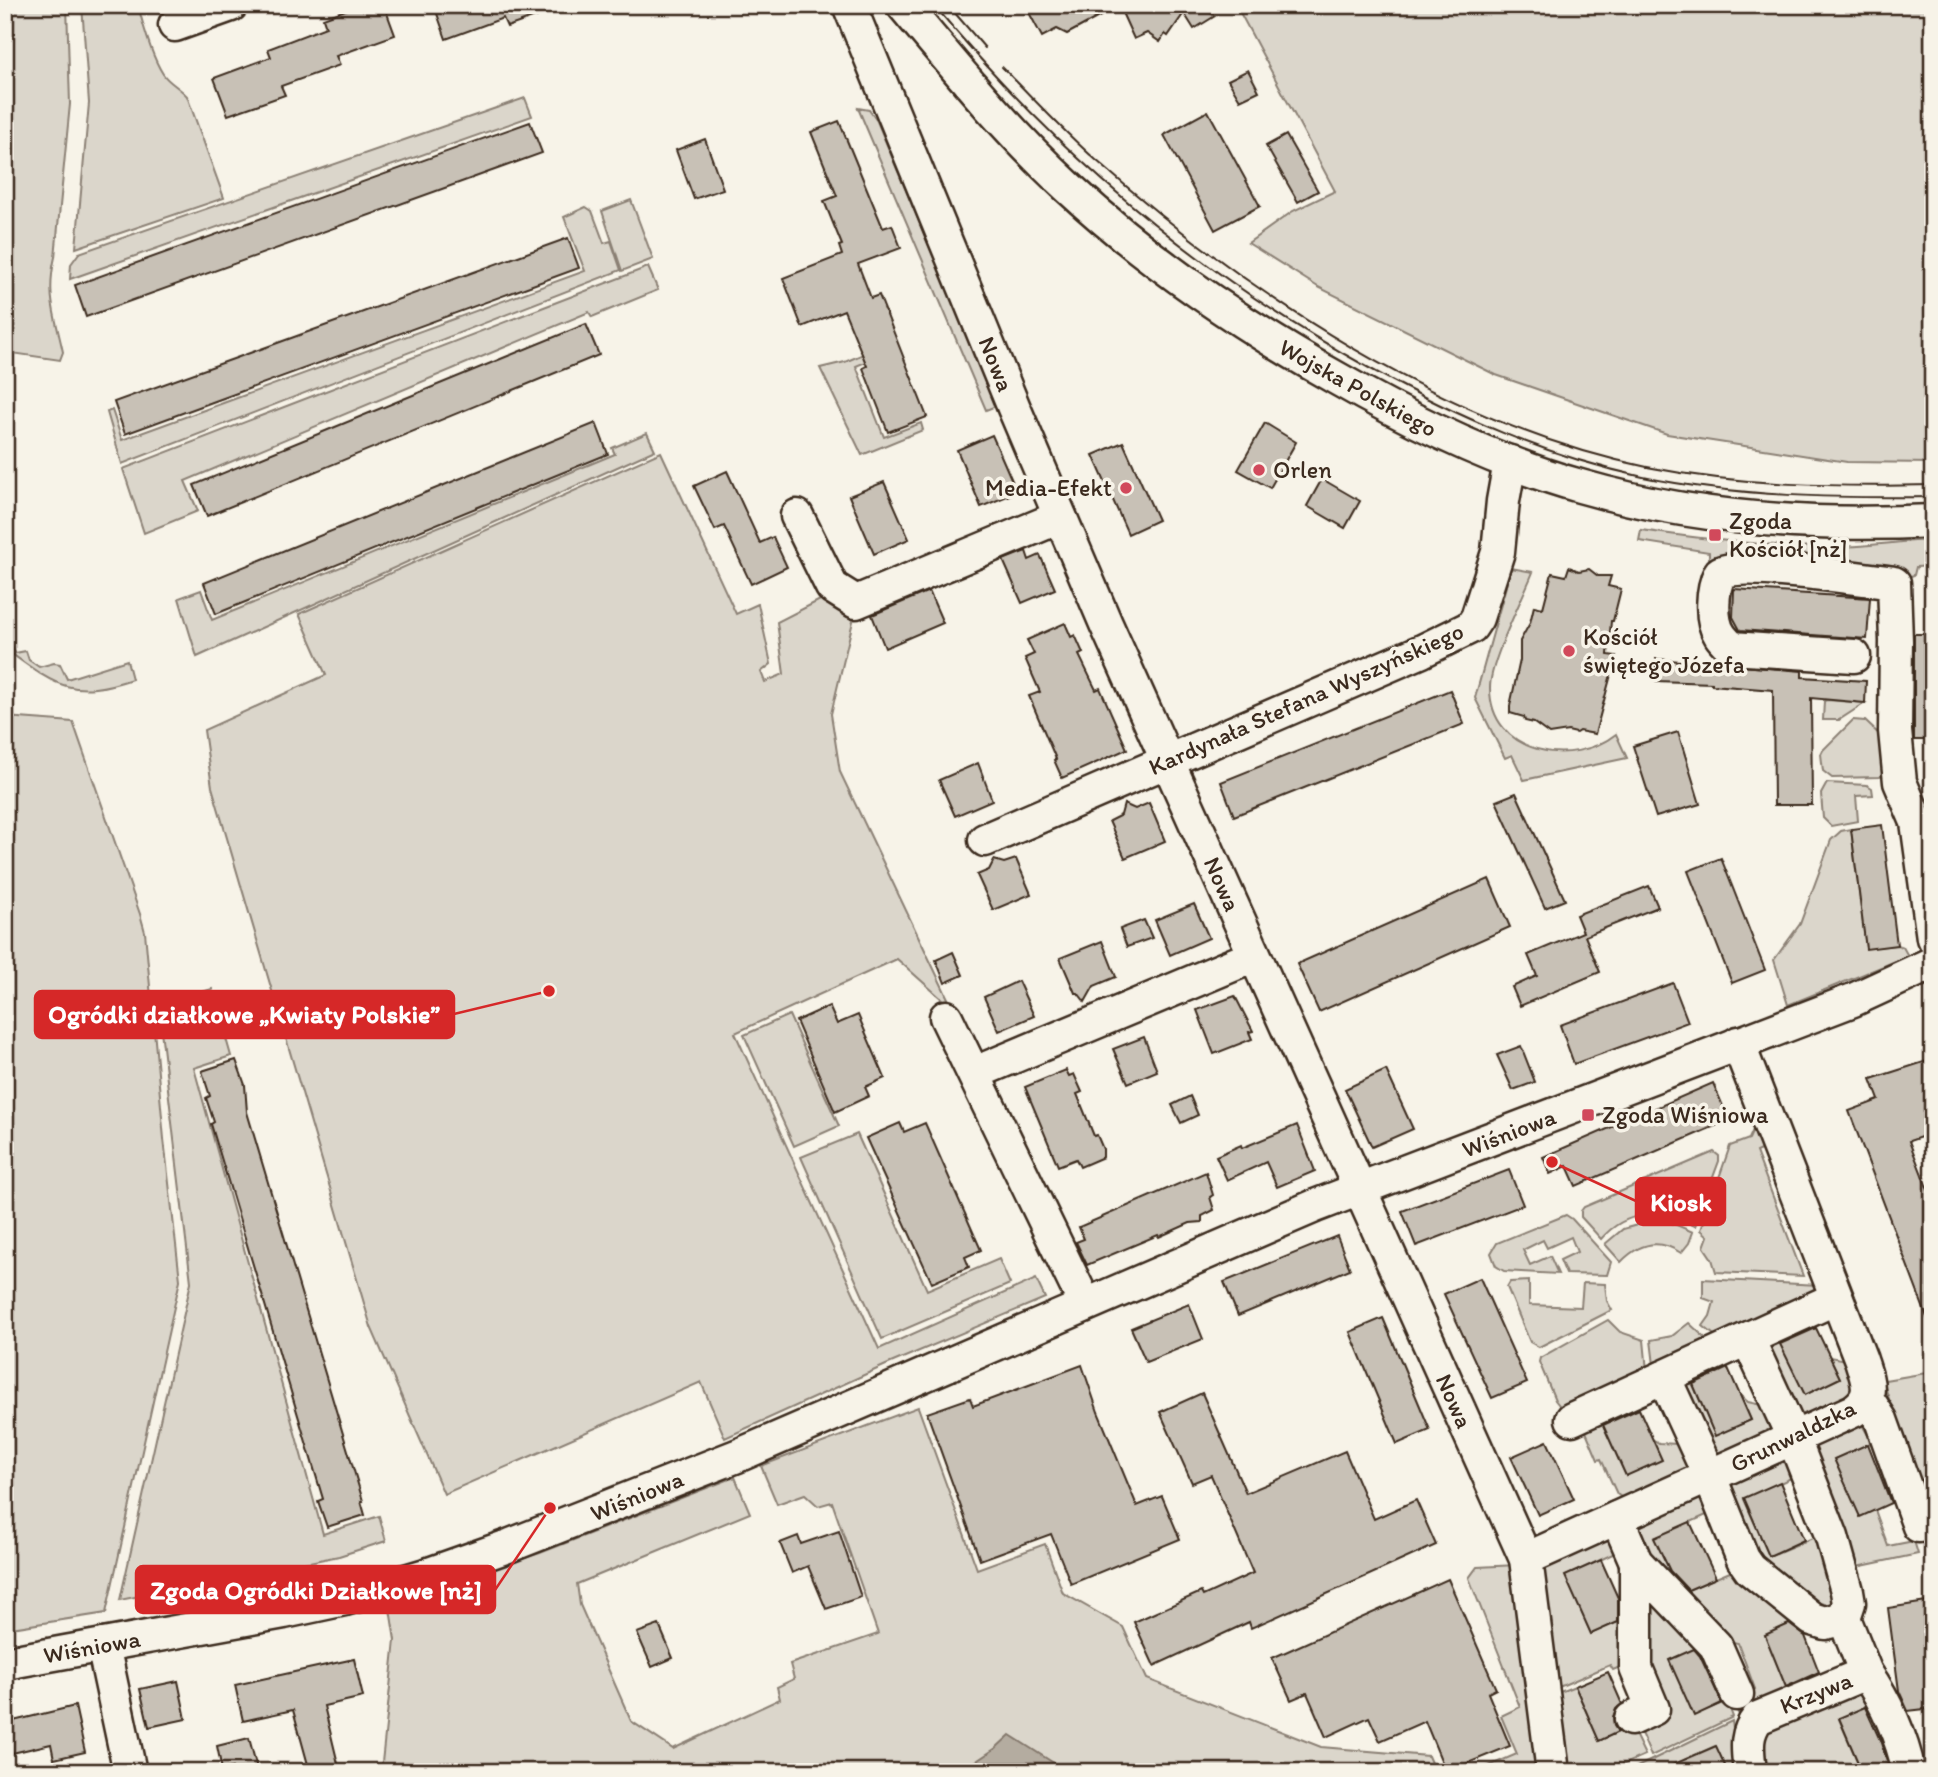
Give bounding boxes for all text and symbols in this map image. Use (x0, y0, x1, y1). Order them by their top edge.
street label: Nowa (972, 332, 1021, 396)
street label: Wojska Polskiego (1274, 332, 1442, 443)
place label: Orlen (1273, 455, 1332, 484)
marker: Orlen (1251, 462, 1267, 478)
place label: Media-Efekt (985, 473, 1112, 502)
marker: Media-Efekt (1118, 480, 1134, 496)
place label: Zgoda Kościół [nż] (1729, 506, 1848, 563)
marker: Zgoda Kościół [nż] (1707, 527, 1723, 543)
street label: Kardynała Stefana Wyszyńskiego (1144, 616, 1468, 781)
place label: Kościół świętego Józefa (1583, 622, 1745, 679)
marker: Kościół świętego Józefa (1561, 643, 1577, 659)
street label: Nowa (1198, 852, 1247, 916)
callout: Ogródki działkowe „Kwiaty Polskie” (35, 991, 454, 1038)
text: Ogródki działkowe „Kwiaty Polskie” (48, 998, 440, 1030)
place label: Zgoda Wiśniowa (1602, 1100, 1769, 1129)
street label: Wiśniowa (1458, 1101, 1560, 1164)
marker: Zgoda Wiśniowa (1580, 1107, 1596, 1123)
callout: Kiosk (1636, 1178, 1725, 1225)
text: Kiosk (1650, 1186, 1712, 1218)
street label: Nowa (1430, 1369, 1479, 1433)
street label: Grunwaldzka (1725, 1392, 1861, 1478)
street label: Wiśniowa (586, 1464, 688, 1527)
callout: Zgoda Ogródki Działkowe [nż] (136, 1566, 495, 1613)
text: Zgoda Ogródki Działkowe [nż] (150, 1574, 482, 1606)
street label: Wiśniowa (41, 1624, 143, 1669)
street label: Krzywa (1775, 1665, 1857, 1720)

